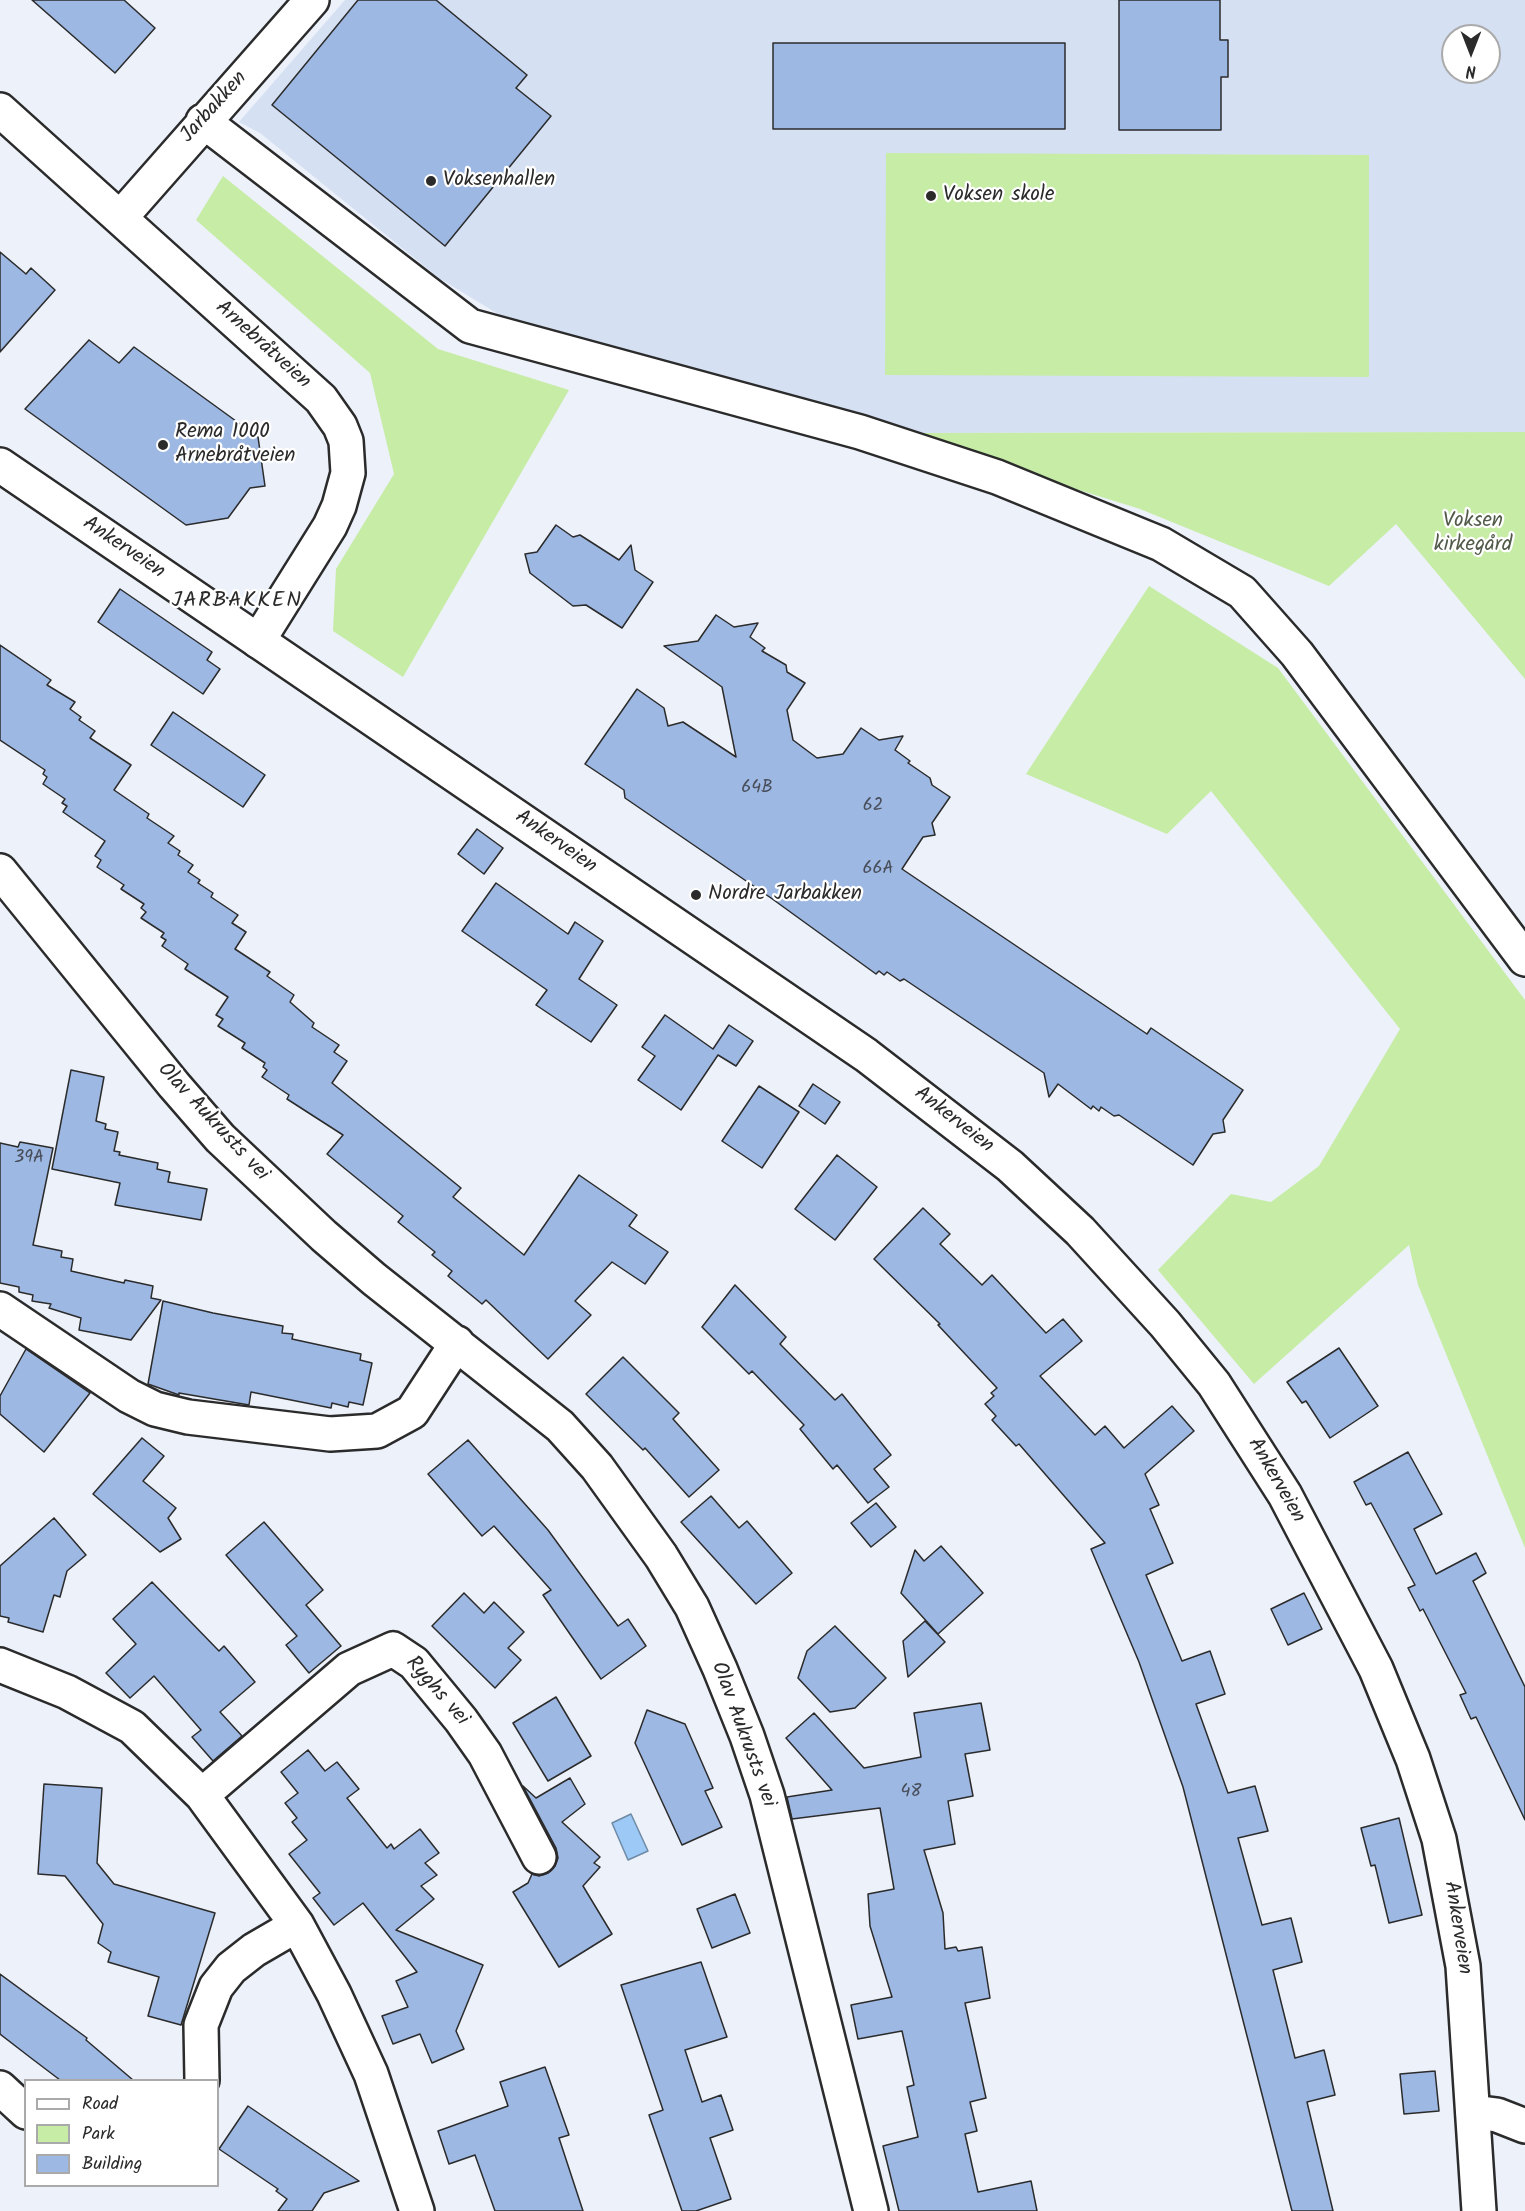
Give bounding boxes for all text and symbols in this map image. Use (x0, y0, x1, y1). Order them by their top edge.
north arrow (1441, 24, 1501, 84)
text: N (1466, 58, 1476, 83)
street label: Jarbakken (176, 67, 254, 149)
place label: Voksenhallen (443, 168, 555, 194)
marker: Voksenhallen (424, 174, 438, 188)
place label: Voksen skole (943, 183, 1054, 209)
marker: Voksen skole (924, 189, 938, 203)
street label: Arnebråtveien (209, 296, 315, 396)
place label: Rema 1000 Arnebråtveien (175, 420, 295, 470)
marker: Rema 1000 Arnebråtveien (156, 438, 170, 452)
park label: Voksen kirkegård (1434, 509, 1512, 559)
street label: Ankerveien (77, 512, 169, 586)
district label: JARBAKKEN (171, 589, 303, 615)
house number: 64B (741, 778, 773, 800)
house number: 62 (863, 796, 883, 818)
street label: Ankerveien (509, 806, 601, 880)
house number: 66A (863, 859, 893, 881)
place label: Nordre Jarbakken (708, 882, 862, 908)
marker: Nordre Jarbakken (689, 888, 703, 902)
street label: Olav Aukrusts vei (151, 1059, 273, 1187)
street label: Ankerveien (908, 1082, 998, 1160)
house number: 39A (14, 1148, 44, 1170)
street label: Ankerveien (1241, 1434, 1309, 1528)
street label: Ryghs vei (399, 1652, 473, 1732)
street label: Olav Aukrusts vei (704, 1659, 780, 1811)
house number: 48 (901, 1782, 921, 1804)
street label: Ankerveien (1436, 1880, 1476, 1976)
legend (24, 2079, 219, 2187)
text: Road (82, 2090, 118, 2119)
text: Park (82, 2120, 115, 2149)
text: Building (82, 2150, 142, 2179)

